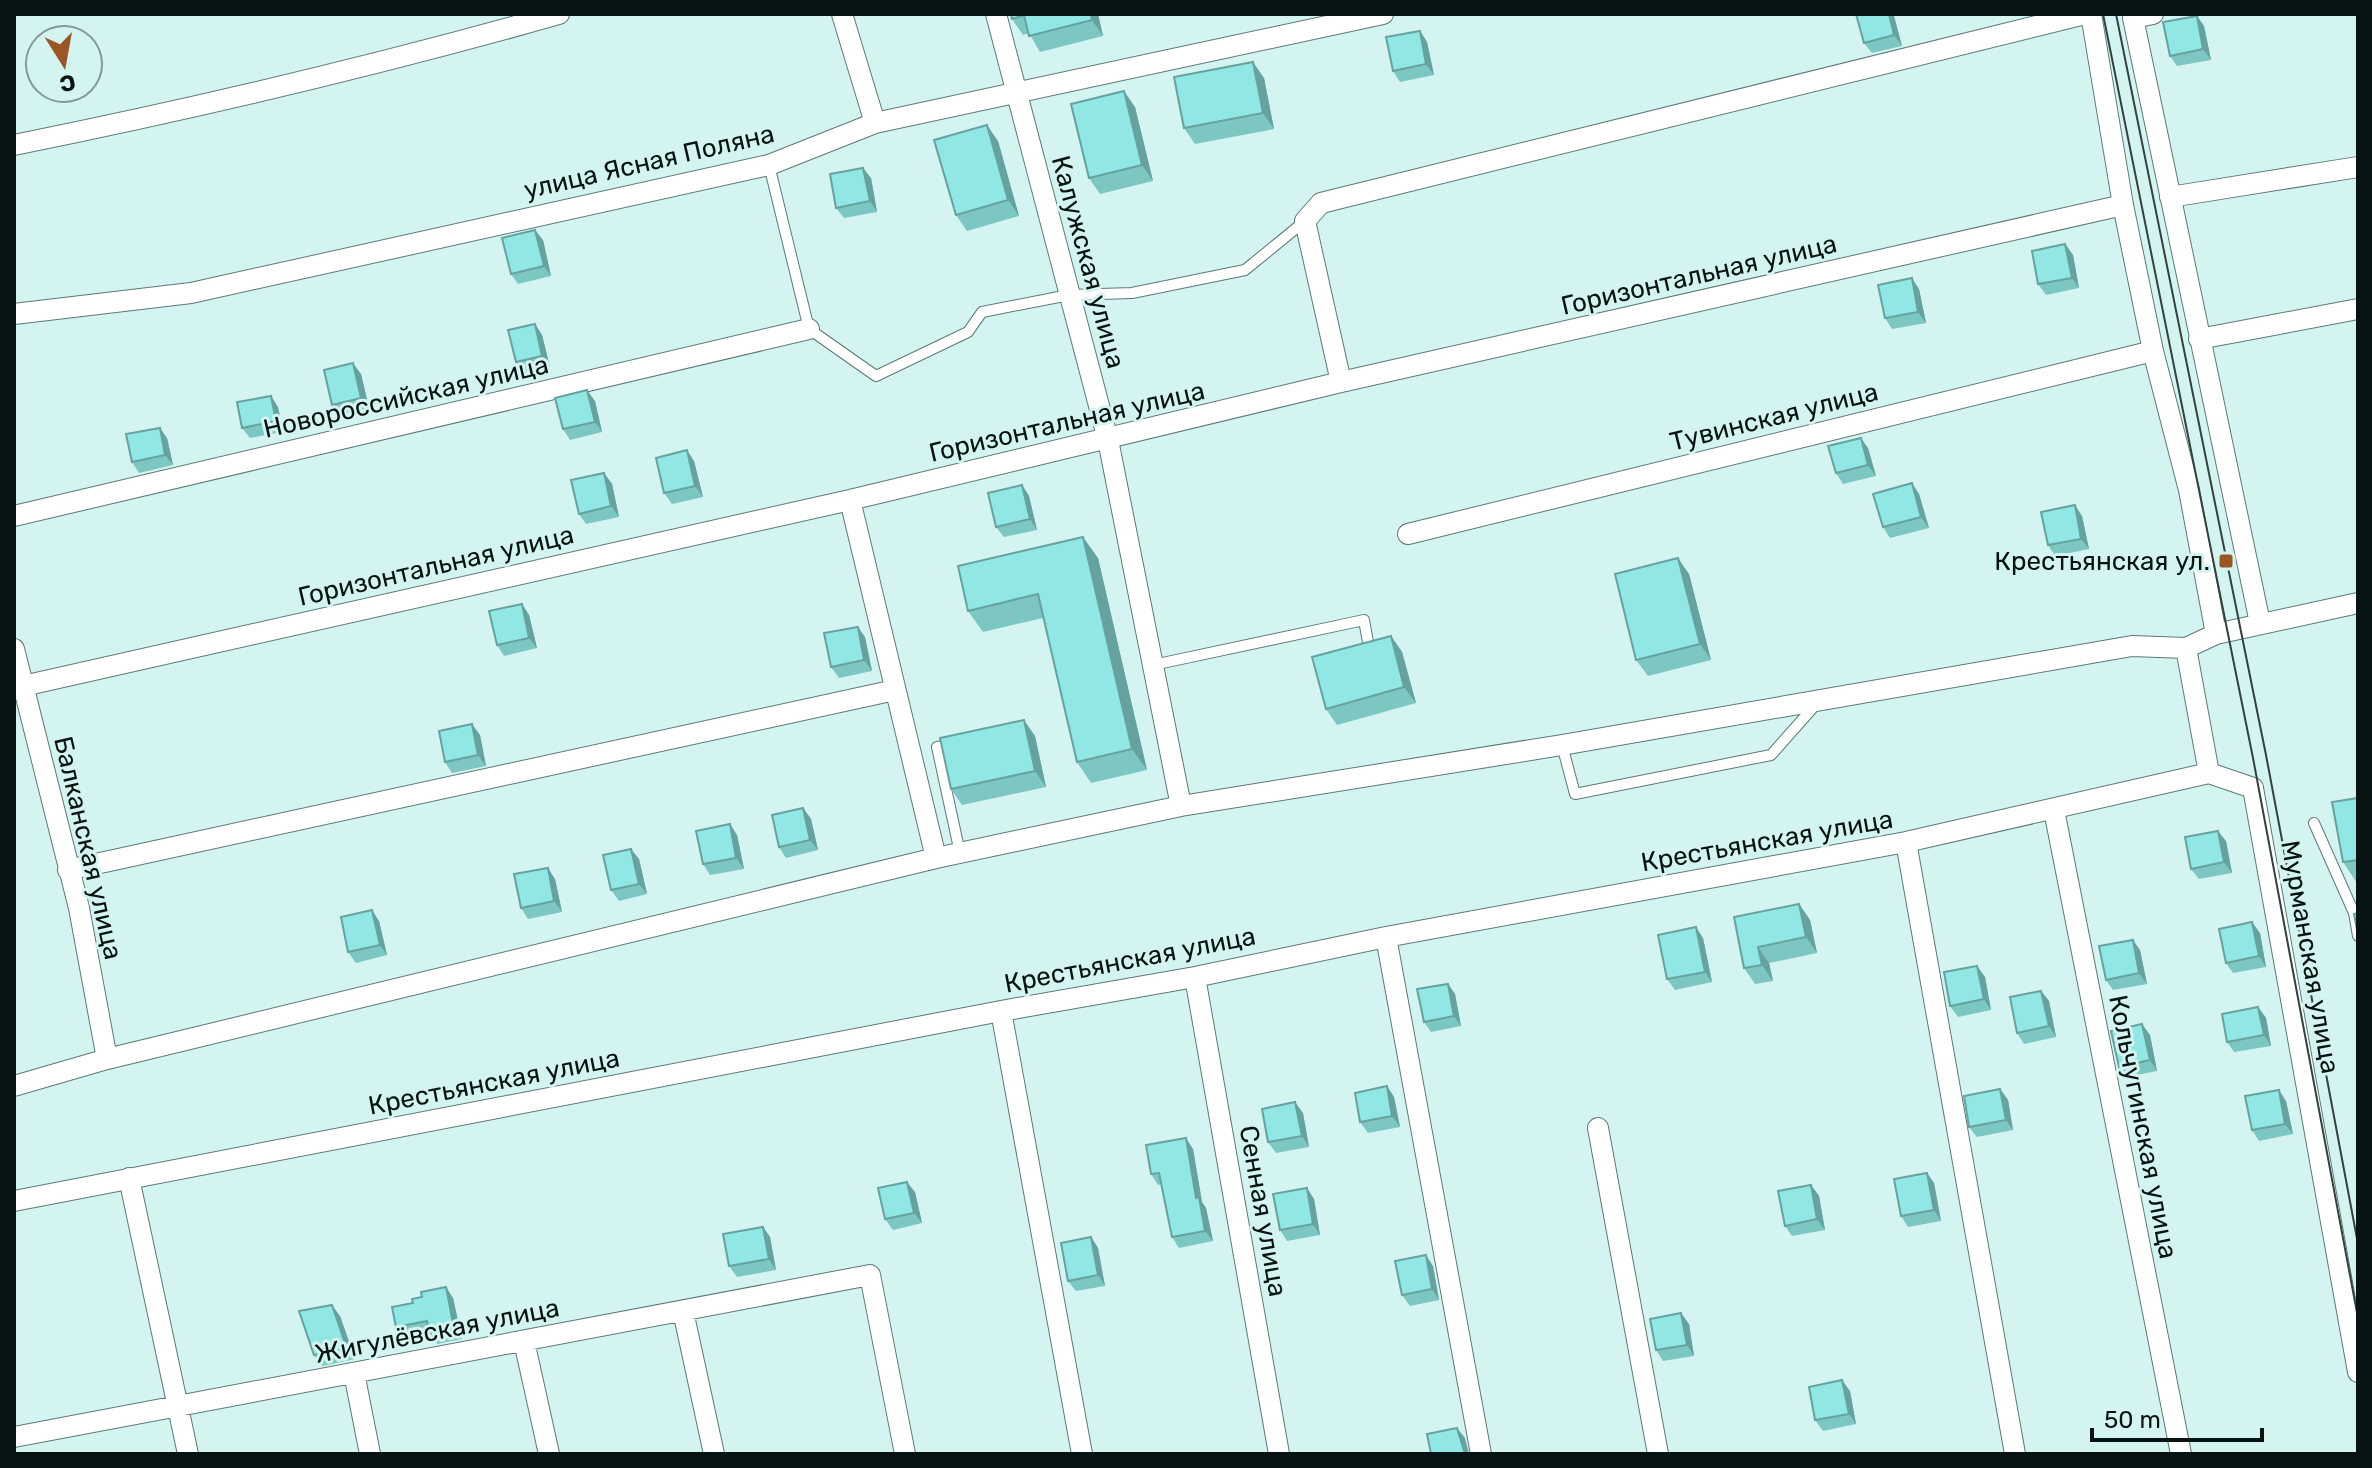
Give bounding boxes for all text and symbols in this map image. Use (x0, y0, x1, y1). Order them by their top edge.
north arrow (24, 24, 104, 104)
text: С (58, 68, 78, 98)
street label: улица Ясная Поляна (521, 118, 777, 206)
street label: Калужская улица (1045, 152, 1131, 372)
street label: Горизонтальная улица (1558, 228, 1840, 322)
street label: Новороссийская улица (260, 349, 552, 445)
street label: Горизонтальная улица (926, 375, 1208, 469)
street label: Тувинская улица (1667, 376, 1881, 458)
street label: Горизонтальная улица (295, 519, 577, 613)
place label: Крестьянская ул. (1994, 546, 2210, 577)
marker: Крестьянская ул. (2217, 552, 2235, 570)
street label: Балканская улица (47, 733, 129, 963)
street label: Крестьянская улица (1639, 804, 1895, 878)
street label: Мурманская улица (2274, 838, 2346, 1076)
street label: Крестьянская улица (1002, 920, 1258, 1000)
street label: Кольчугинская улица (2102, 992, 2184, 1262)
street label: Крестьянская улица (366, 1042, 622, 1122)
street label: Сенная улица (1233, 1123, 1293, 1299)
street label: Жигулёвская улица (312, 1292, 562, 1370)
scale bar (2092, 1392, 2262, 1442)
text: 50 m (2104, 1406, 2161, 1434)

